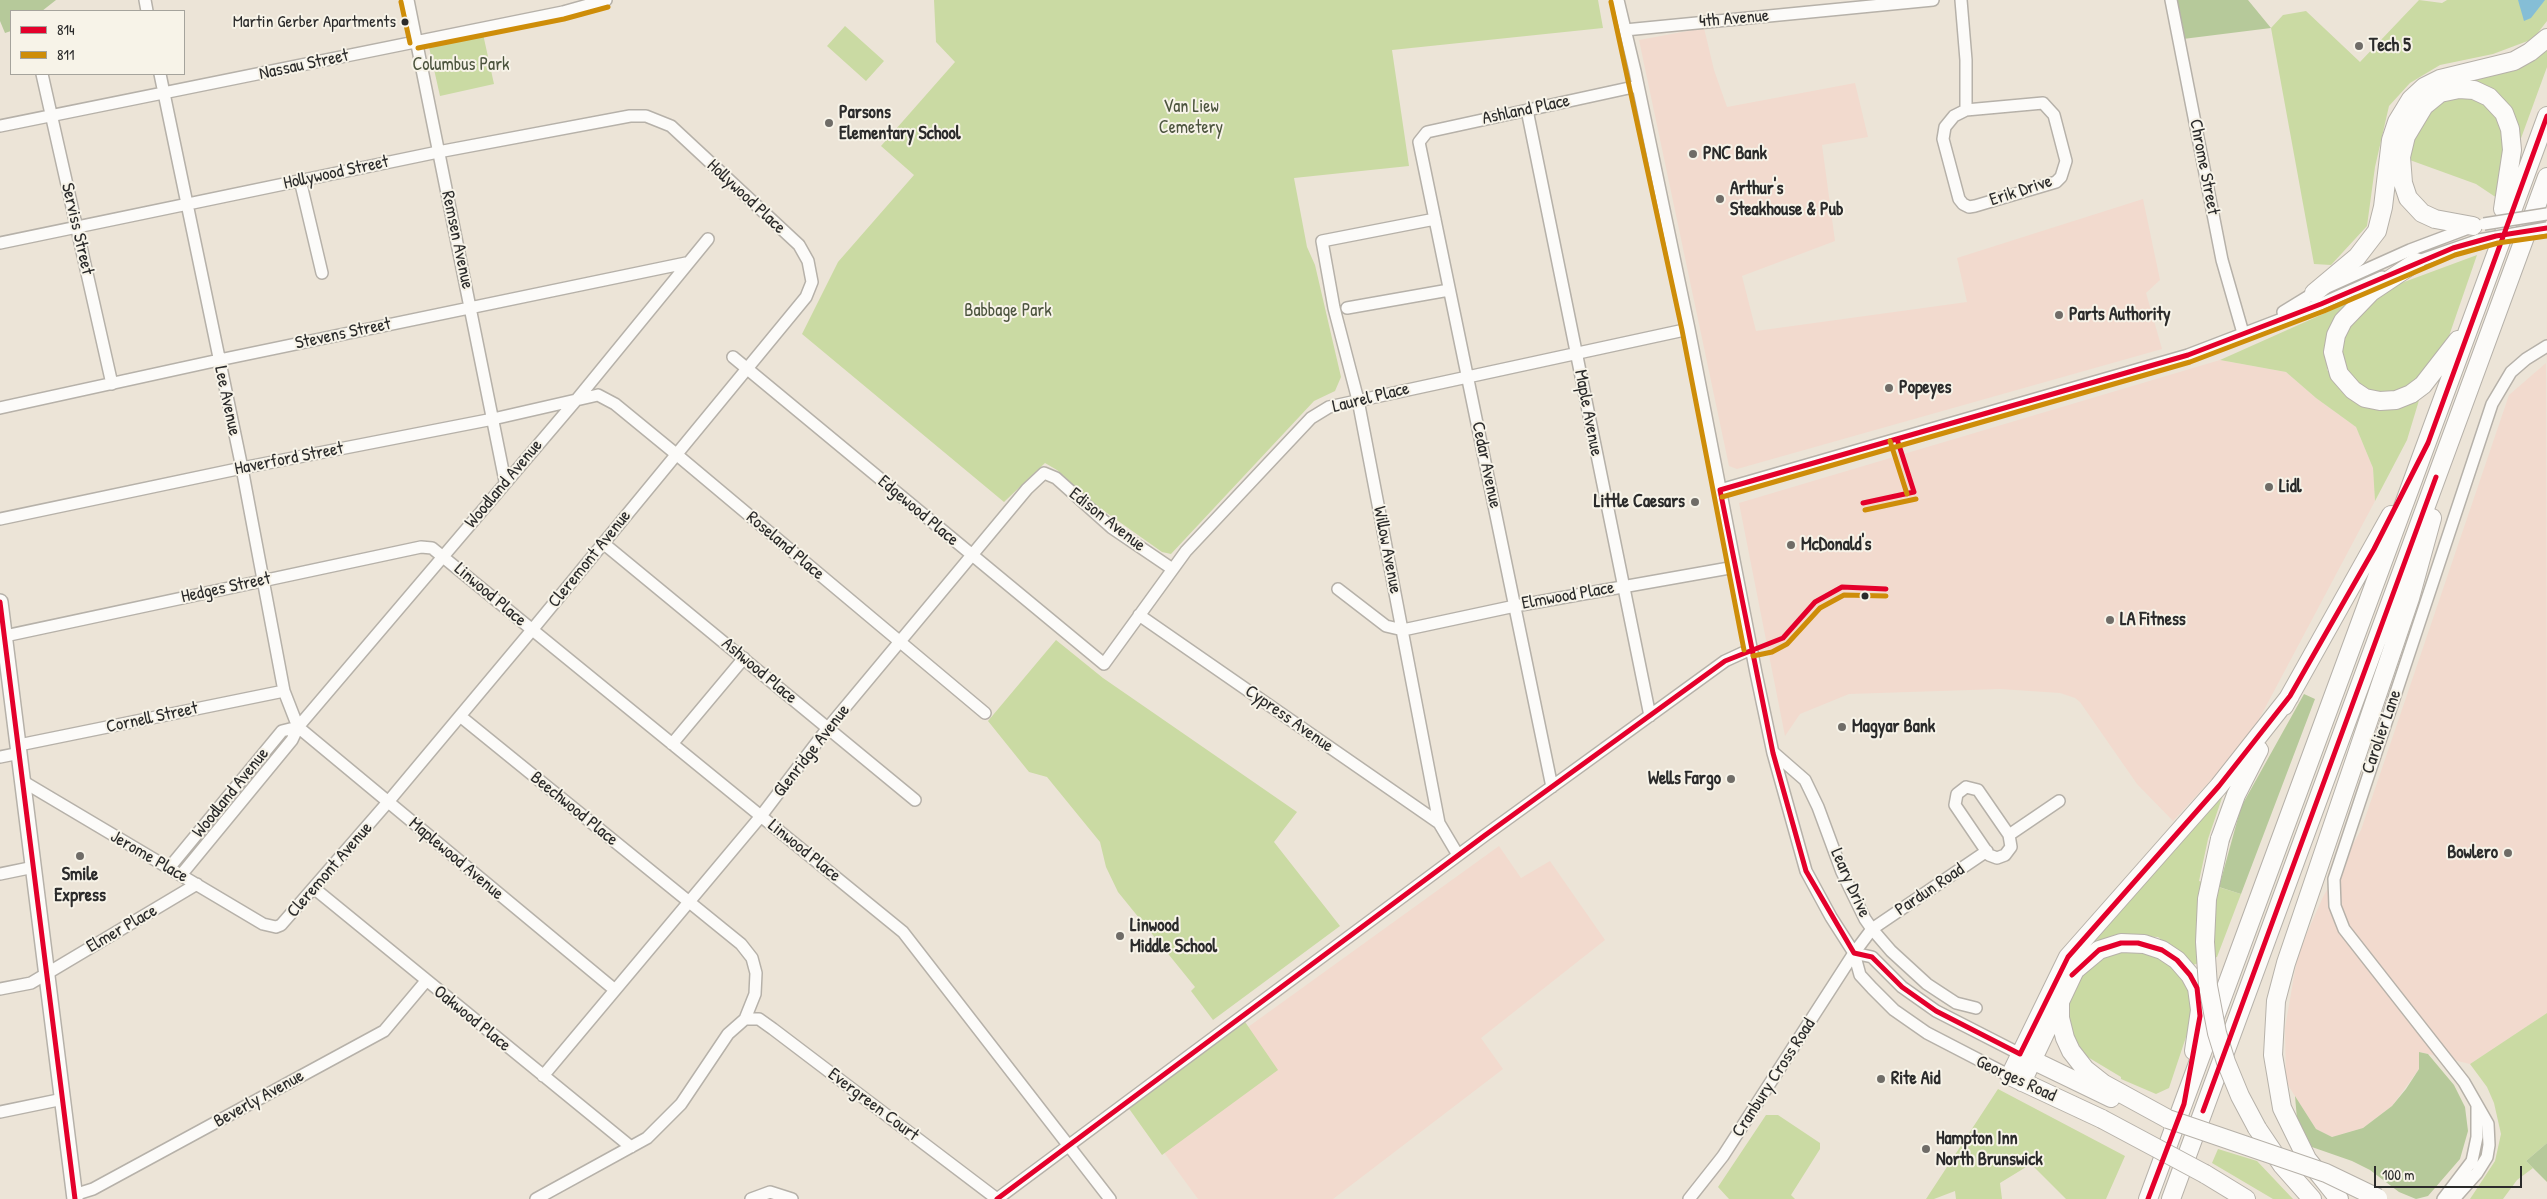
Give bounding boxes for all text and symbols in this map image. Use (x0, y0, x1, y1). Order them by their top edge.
street label: 4th Avenue (1698, 5, 1770, 33)
legend (10, 10, 185, 75)
place label: Martin Gerber Apartments (233, 12, 396, 32)
marker: Martin Gerber Apartments (400, 17, 410, 27)
text: 814 (57, 19, 75, 40)
place label: Tech 5 (2369, 35, 2411, 57)
marker: Tech 5 (2353, 40, 2365, 52)
text: 811 (57, 44, 74, 65)
street label: Nassau Street (257, 45, 351, 85)
park label: Columbus Park (412, 54, 510, 76)
street label: Ashland Place (1480, 90, 1572, 130)
park label: Van Liew Cemetery (1159, 96, 1223, 138)
place label: Parsons Elementary School (839, 102, 960, 144)
marker: Parsons Elementary School (823, 117, 835, 129)
street label: Chrome Street (2184, 117, 2224, 217)
place label: PNC Bank (1703, 143, 1767, 165)
marker: PNC Bank (1687, 148, 1699, 160)
street label: Hollywood Street (281, 151, 391, 195)
street label: Hollywood Place (702, 155, 790, 239)
street label: Erik Drive (1987, 171, 2055, 211)
place label: Arthur's Steakhouse & Pub (1730, 178, 1843, 220)
street label: Serviss Street (56, 181, 98, 277)
street label: Remsen Avenue (436, 189, 478, 291)
marker: Arthur's Steakhouse & Pub (1714, 193, 1726, 205)
park label: Babbage Park (964, 300, 1052, 322)
place label: Parts Authority (2069, 304, 2171, 326)
marker: Parts Authority (2053, 309, 2065, 321)
street label: Stevens Street (293, 313, 393, 355)
street label: Lee Avenue (209, 364, 245, 438)
street label: Maple Avenue (1569, 368, 1607, 458)
place label: Popeyes (1899, 377, 1951, 399)
street label: Laurel Place (1330, 378, 1412, 418)
marker: Popeyes (1883, 382, 1895, 394)
street label: Cedar Avenue (1466, 420, 1506, 510)
street label: Woodland Avenue (461, 435, 547, 533)
street label: Haverford Street (233, 438, 345, 480)
street label: Edgewood Place (873, 471, 963, 551)
place label: Lidl (2279, 476, 2302, 498)
marker: Lidl (2263, 481, 2275, 493)
street label: Edison Avenue (1064, 483, 1150, 557)
place label: Little Caesars (1594, 491, 1685, 513)
marker: Little Caesars (1689, 496, 1701, 508)
street label: Willow Avenue (1368, 505, 1406, 595)
street label: Cleremont Avenue (544, 506, 636, 612)
street label: Roseland Place (742, 507, 828, 585)
place label: McDonald's (1801, 534, 1871, 556)
marker: McDonald's (1785, 539, 1797, 551)
street label: Linwood Place (450, 559, 530, 631)
street label: Hedges Street (179, 568, 273, 608)
street label: Elmwood Place (1520, 577, 1616, 615)
unlabelled marker (1860, 591, 1870, 601)
place label: LA Fitness (2120, 609, 2186, 631)
marker: LA Fitness (2104, 614, 2116, 626)
street label: Ashwood Place (717, 633, 801, 709)
street label: Cypress Avenue (1241, 681, 1337, 757)
street label: Carolier Lane (2358, 687, 2406, 777)
street label: Cornell Street (104, 698, 200, 738)
street label: Glenridge Avenue (769, 700, 855, 802)
place label: Magyar Bank (1852, 716, 1935, 738)
marker: Magyar Bank (1836, 721, 1848, 733)
street label: Woodland Avenue (188, 744, 274, 842)
street label: Beechwood Place (526, 767, 622, 851)
place label: Wells Fargo (1648, 768, 1721, 790)
marker: Wells Fargo (1725, 773, 1737, 785)
street label: Maplewood Avenue (404, 813, 508, 905)
street label: Linwood Place (763, 815, 845, 887)
street label: Cleremont Avenue (283, 818, 377, 922)
street label: Jerome Place (106, 826, 192, 888)
place label: Bowlero (2447, 842, 2498, 864)
street label: Leary Drive (1825, 845, 1875, 921)
marker: Bowlero (2502, 847, 2514, 859)
marker: Smile Express (74, 850, 86, 862)
street label: Pardun Road (1891, 859, 1969, 921)
place label: Smile Express (54, 864, 106, 906)
street label: Elmer Place (83, 900, 161, 958)
place label: Linwood Middle School (1130, 915, 1217, 958)
marker: Linwood Middle School (1114, 930, 1126, 942)
street label: Oakwood Place (429, 981, 515, 1057)
street label: Cranbury Cross Road (1728, 1015, 1820, 1141)
street label: Georges Road (1973, 1051, 2059, 1107)
street label: Evergreen Court (823, 1064, 923, 1146)
street label: Beverly Avenue (210, 1065, 308, 1133)
place label: Rite Aid (1891, 1068, 1941, 1090)
marker: Rite Aid (1875, 1073, 1887, 1085)
place label: Hampton Inn North Brunswick (1936, 1128, 2043, 1170)
marker: Hampton Inn North Brunswick (1920, 1143, 1932, 1155)
scale bar (2377, 1156, 2524, 1188)
text: 100 m (2382, 1164, 2415, 1185)

